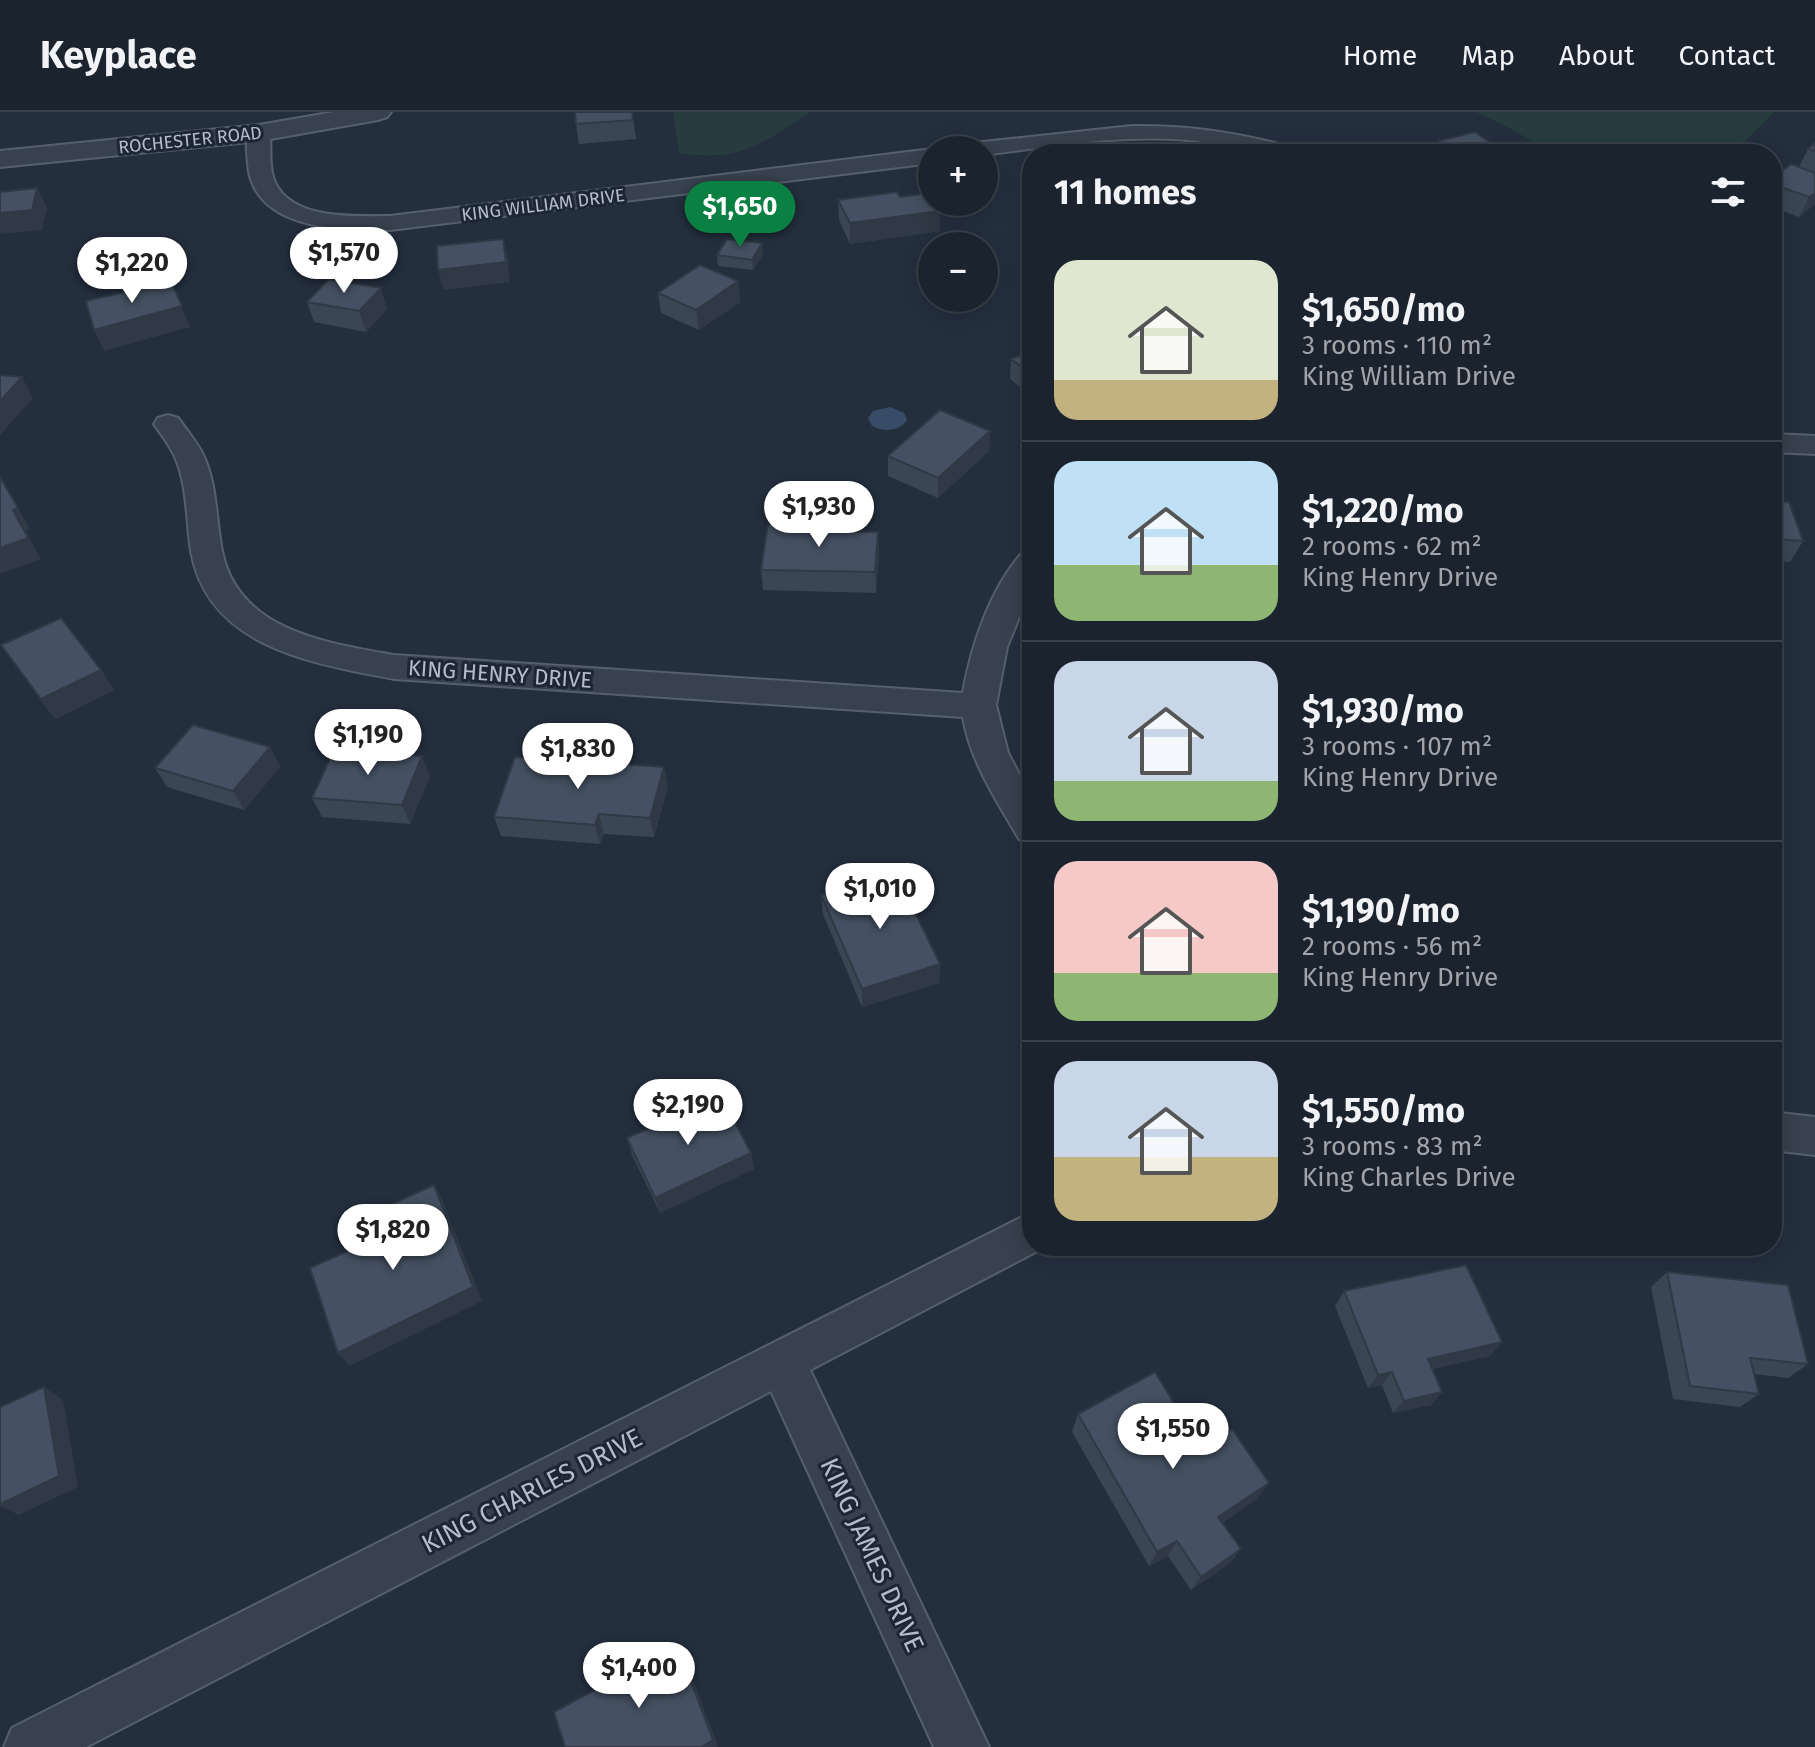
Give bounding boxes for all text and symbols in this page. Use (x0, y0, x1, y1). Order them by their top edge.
text: Keyplace (40, 32, 197, 78)
text: Home (1343, 39, 1417, 72)
text: Map (1461, 39, 1515, 72)
text: About (1559, 39, 1634, 72)
text: Contact (1678, 39, 1775, 72)
street label: ROCHESTER ROAD (117, 122, 263, 158)
map controls (918, 136, 998, 312)
button: + (918, 136, 998, 216)
icon: filters (1706, 170, 1750, 214)
text: 11 homes (1054, 172, 1196, 213)
pin: $1,650 (675, 181, 805, 249)
street label: KING WILLIAM DRIVE (460, 184, 626, 226)
text: $1,650 (702, 191, 778, 222)
pin: $1,570 (279, 227, 409, 295)
button: − (918, 232, 998, 312)
pin: $1,220 (67, 237, 197, 305)
text: $1,570 (308, 237, 380, 268)
text: $1,220 (95, 247, 169, 278)
text: $1,650/mo (1302, 289, 1465, 330)
icon: home (1118, 292, 1214, 388)
text: 3 rooms · 110 m² (1302, 330, 1492, 361)
text: King William Drive (1302, 361, 1516, 392)
pin: $1,930 (754, 481, 884, 549)
text: $1,220/mo (1302, 490, 1464, 531)
text: $1,930 (782, 491, 856, 522)
icon: home (1118, 493, 1214, 589)
text: 2 rooms · 62 m² (1302, 531, 1482, 562)
text: King Henry Drive (1302, 562, 1498, 593)
street label: KING HENRY DRIVE (407, 654, 593, 694)
text: $1,930/mo (1302, 690, 1464, 731)
icon: home (1118, 693, 1214, 789)
pin: $1,190 (303, 709, 433, 777)
text: $1,190 (333, 719, 403, 750)
pin: $1,830 (513, 723, 643, 791)
text: 3 rooms · 107 m² (1302, 731, 1492, 762)
text: $1,830 (540, 733, 616, 764)
text: King Henry Drive (1302, 762, 1498, 793)
pin: $1,010 (815, 863, 945, 931)
text: $1,010 (843, 873, 917, 904)
text: $1,190/mo (1302, 890, 1460, 931)
icon: home (1118, 893, 1214, 989)
text: 2 rooms · 56 m² (1302, 931, 1482, 962)
text: King Henry Drive (1302, 962, 1498, 993)
pin: $2,190 (623, 1079, 753, 1147)
text: $2,190 (652, 1089, 724, 1120)
text: $1,550/mo (1302, 1090, 1465, 1131)
icon: home (1118, 1093, 1214, 1189)
text: 3 rooms · 83 m² (1302, 1131, 1483, 1162)
text: King Charles Drive (1302, 1162, 1516, 1193)
pin: $1,820 (328, 1204, 458, 1272)
text: $1,820 (355, 1214, 431, 1245)
pin: $1,550 (1108, 1403, 1238, 1471)
text: $1,550 (1136, 1413, 1210, 1444)
street label: KING CHARLES DRIVE (417, 1422, 647, 1560)
street label: KING JAMES DRIVE (814, 1453, 930, 1657)
pin: $1,400 (574, 1642, 704, 1710)
text: $1,400 (601, 1652, 677, 1683)

